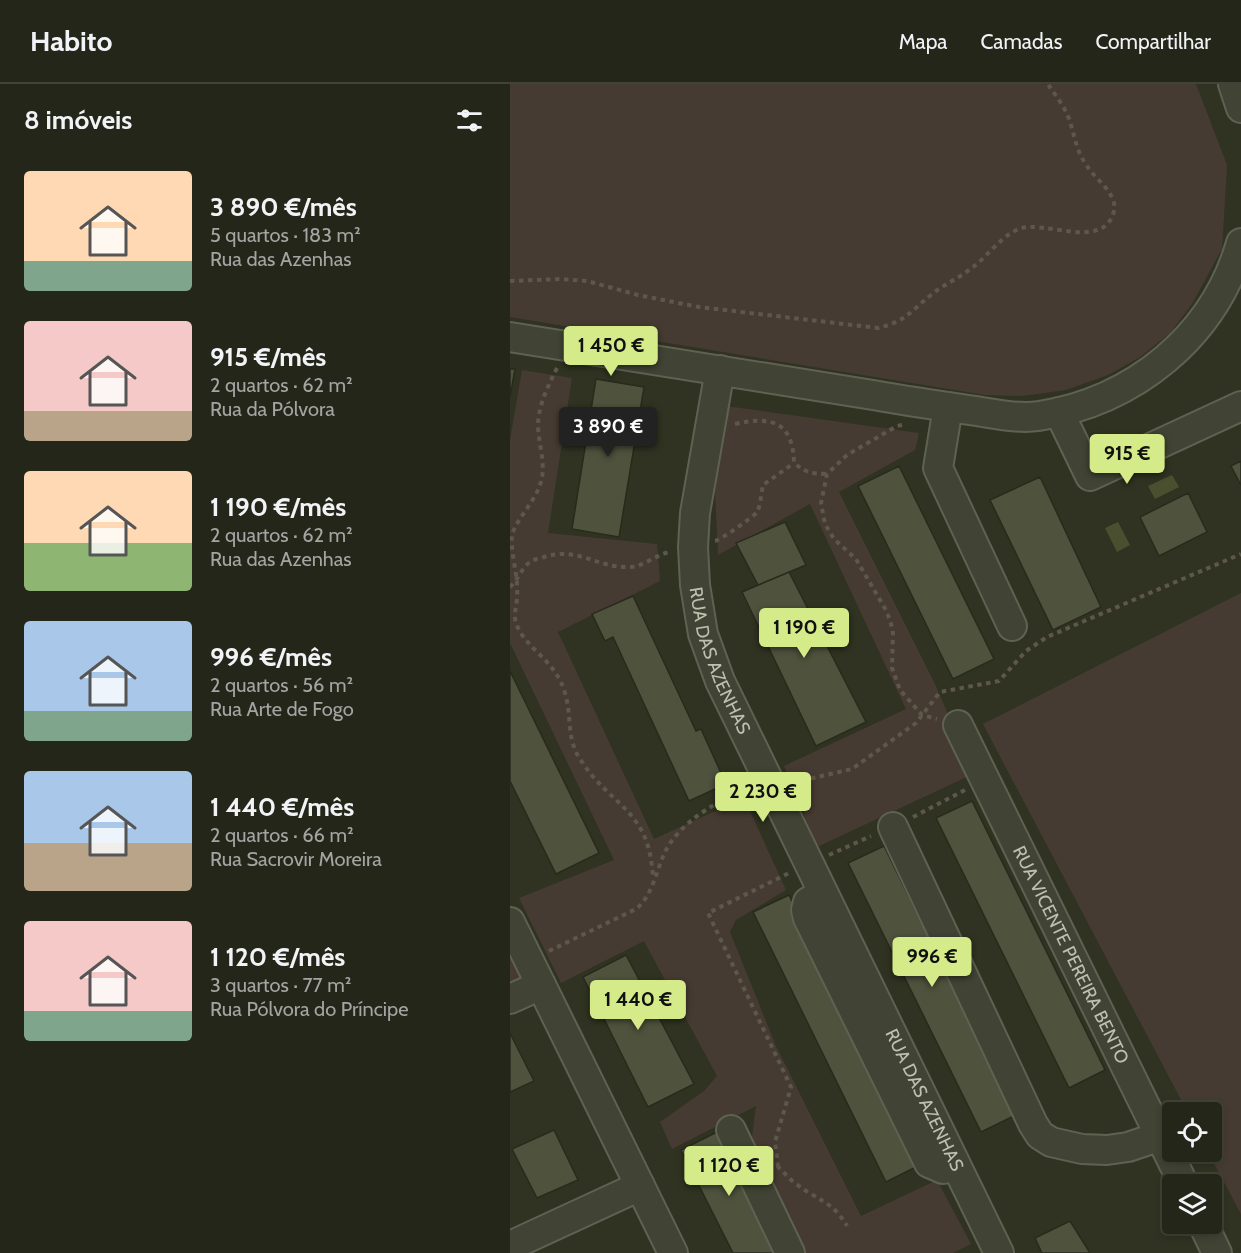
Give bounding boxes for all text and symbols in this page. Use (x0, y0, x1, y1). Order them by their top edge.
text: Habito (30, 24, 112, 58)
text: Mapa (899, 29, 947, 54)
text: Camadas (980, 29, 1062, 54)
text: Compartilhar (1095, 29, 1211, 54)
text: 8 imóveis (24, 104, 132, 136)
icon: filters (453, 104, 486, 137)
text: 3 890 €/mês (210, 191, 357, 223)
icon: home (72, 195, 144, 267)
text: 5 quartos · 183 m² (210, 223, 361, 247)
text: Rua das Azenhas (210, 247, 352, 271)
pin: 1 450 € (556, 326, 666, 377)
text: 1 450 € (578, 333, 644, 357)
text: 915 €/mês (210, 341, 326, 373)
icon: home (72, 345, 144, 417)
text: 2 quartos · 62 m² (210, 373, 353, 397)
text: Rua da Pólvora (210, 397, 335, 421)
pin: 3 890 € (553, 407, 663, 458)
text: 3 890 € (573, 414, 643, 438)
pin: 915 € (1085, 434, 1169, 485)
text: 915 € (1104, 441, 1150, 465)
text: 1 190 €/mês (210, 491, 346, 523)
icon: home (72, 495, 144, 567)
text: 2 quartos · 62 m² (210, 523, 353, 547)
text: Rua das Azenhas (210, 547, 352, 571)
street label: RUA DAS AZENHAS (684, 585, 755, 738)
pin: 1 190 € (749, 608, 859, 659)
text: 1 190 € (773, 615, 835, 639)
text: 996 €/mês (210, 641, 332, 673)
icon: home (72, 645, 144, 717)
text: 2 quartos · 56 m² (210, 673, 353, 697)
text: Rua Arte de Fogo (210, 697, 354, 721)
pin: 2 230 € (708, 772, 818, 823)
text: 2 230 € (729, 779, 797, 803)
text: 1 440 €/mês (210, 791, 354, 823)
icon: home (72, 795, 144, 867)
text: 2 quartos · 66 m² (210, 823, 354, 847)
street label: RUA VICENTE PEREIRA BENTO (1008, 842, 1134, 1067)
text: Rua Sacrovir Moreira (210, 847, 382, 871)
pin: 996 € (890, 937, 974, 988)
text: 1 120 €/mês (210, 941, 345, 973)
text: 996 € (906, 944, 958, 968)
icon: home (72, 945, 144, 1017)
text: 3 quartos · 77 m² (210, 973, 351, 997)
pin: 1 440 € (583, 980, 693, 1031)
text: 1 440 € (604, 987, 672, 1011)
text: Rua Pólvora do Príncipe (210, 997, 408, 1021)
street label: RUA DAS AZENHAS (880, 1025, 968, 1175)
map controls (1162, 1102, 1222, 1234)
button: locate (1162, 1102, 1222, 1162)
pin: 1 120 € (674, 1146, 784, 1197)
text: 1 120 € (698, 1153, 760, 1177)
button: layers (1162, 1174, 1222, 1234)

